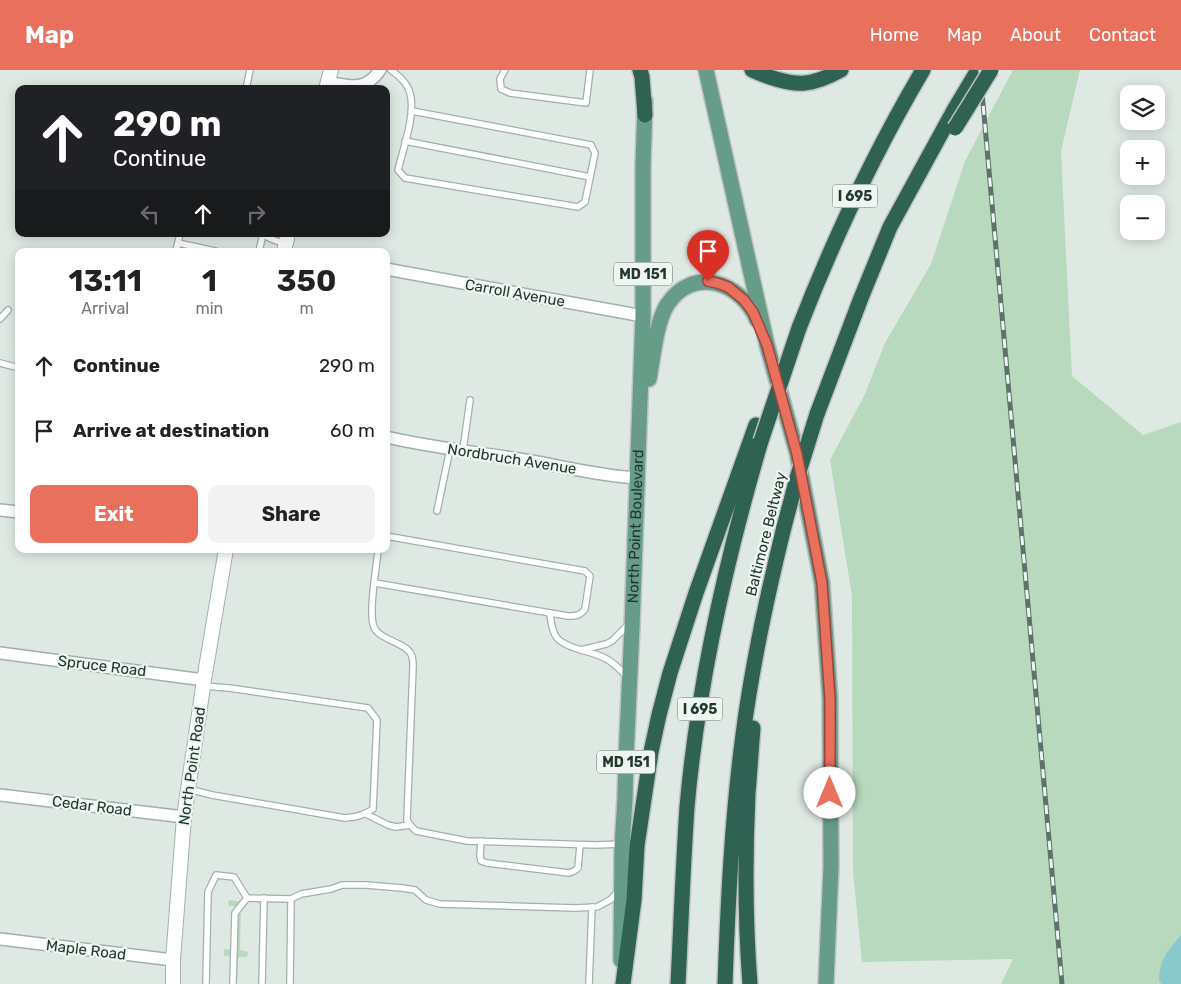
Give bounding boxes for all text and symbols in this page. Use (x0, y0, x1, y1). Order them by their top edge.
text: Map (25, 21, 74, 49)
text: Home (870, 24, 919, 46)
text: Map (947, 24, 982, 46)
text: About (1010, 24, 1061, 46)
text: Contact (1089, 24, 1156, 46)
map controls (1120, 85, 1165, 240)
button: layers (1120, 85, 1165, 130)
text: 290 m (113, 103, 222, 145)
icon: ahead (30, 105, 95, 170)
button: + (1120, 140, 1165, 185)
text: Continue (113, 145, 206, 172)
road number: I 695 (832, 184, 878, 208)
button: − (1120, 195, 1165, 240)
icon: left (136, 200, 164, 228)
icon: ahead (189, 200, 217, 228)
icon: right (242, 200, 270, 228)
pin (687, 230, 729, 281)
icon: arrive (694, 237, 722, 265)
road number: MD 151 (614, 262, 672, 285)
text: 13:11 (69, 263, 142, 299)
text: 1 (202, 263, 217, 299)
text: 350 (277, 263, 336, 299)
street label: Carroll Avenue (464, 275, 566, 311)
text: Arrival (81, 299, 129, 318)
text: min (195, 299, 223, 318)
text: m (300, 299, 314, 318)
icon: ahead (30, 352, 58, 380)
text: Continue (73, 354, 160, 377)
text: 290 m (319, 354, 375, 377)
icon: arrive (30, 417, 58, 445)
text: Arrive at destination (73, 419, 269, 442)
text: 60 m (330, 419, 375, 442)
street label: Nordbruch Avenue (446, 440, 578, 478)
street label: North Point Boulevard (624, 449, 647, 604)
street label: Baltimore Beltway (742, 470, 790, 598)
button: Exit (30, 485, 198, 543)
button: Share (208, 485, 375, 543)
street label: Spruce Road (57, 652, 147, 680)
road number: I 695 (678, 698, 722, 720)
street label: North Point Road (175, 706, 209, 826)
road number: MD 151 (597, 750, 655, 774)
position arrow (803, 766, 855, 818)
street label: Cedar Road (51, 792, 133, 820)
street label: Maple Road (45, 936, 127, 964)

